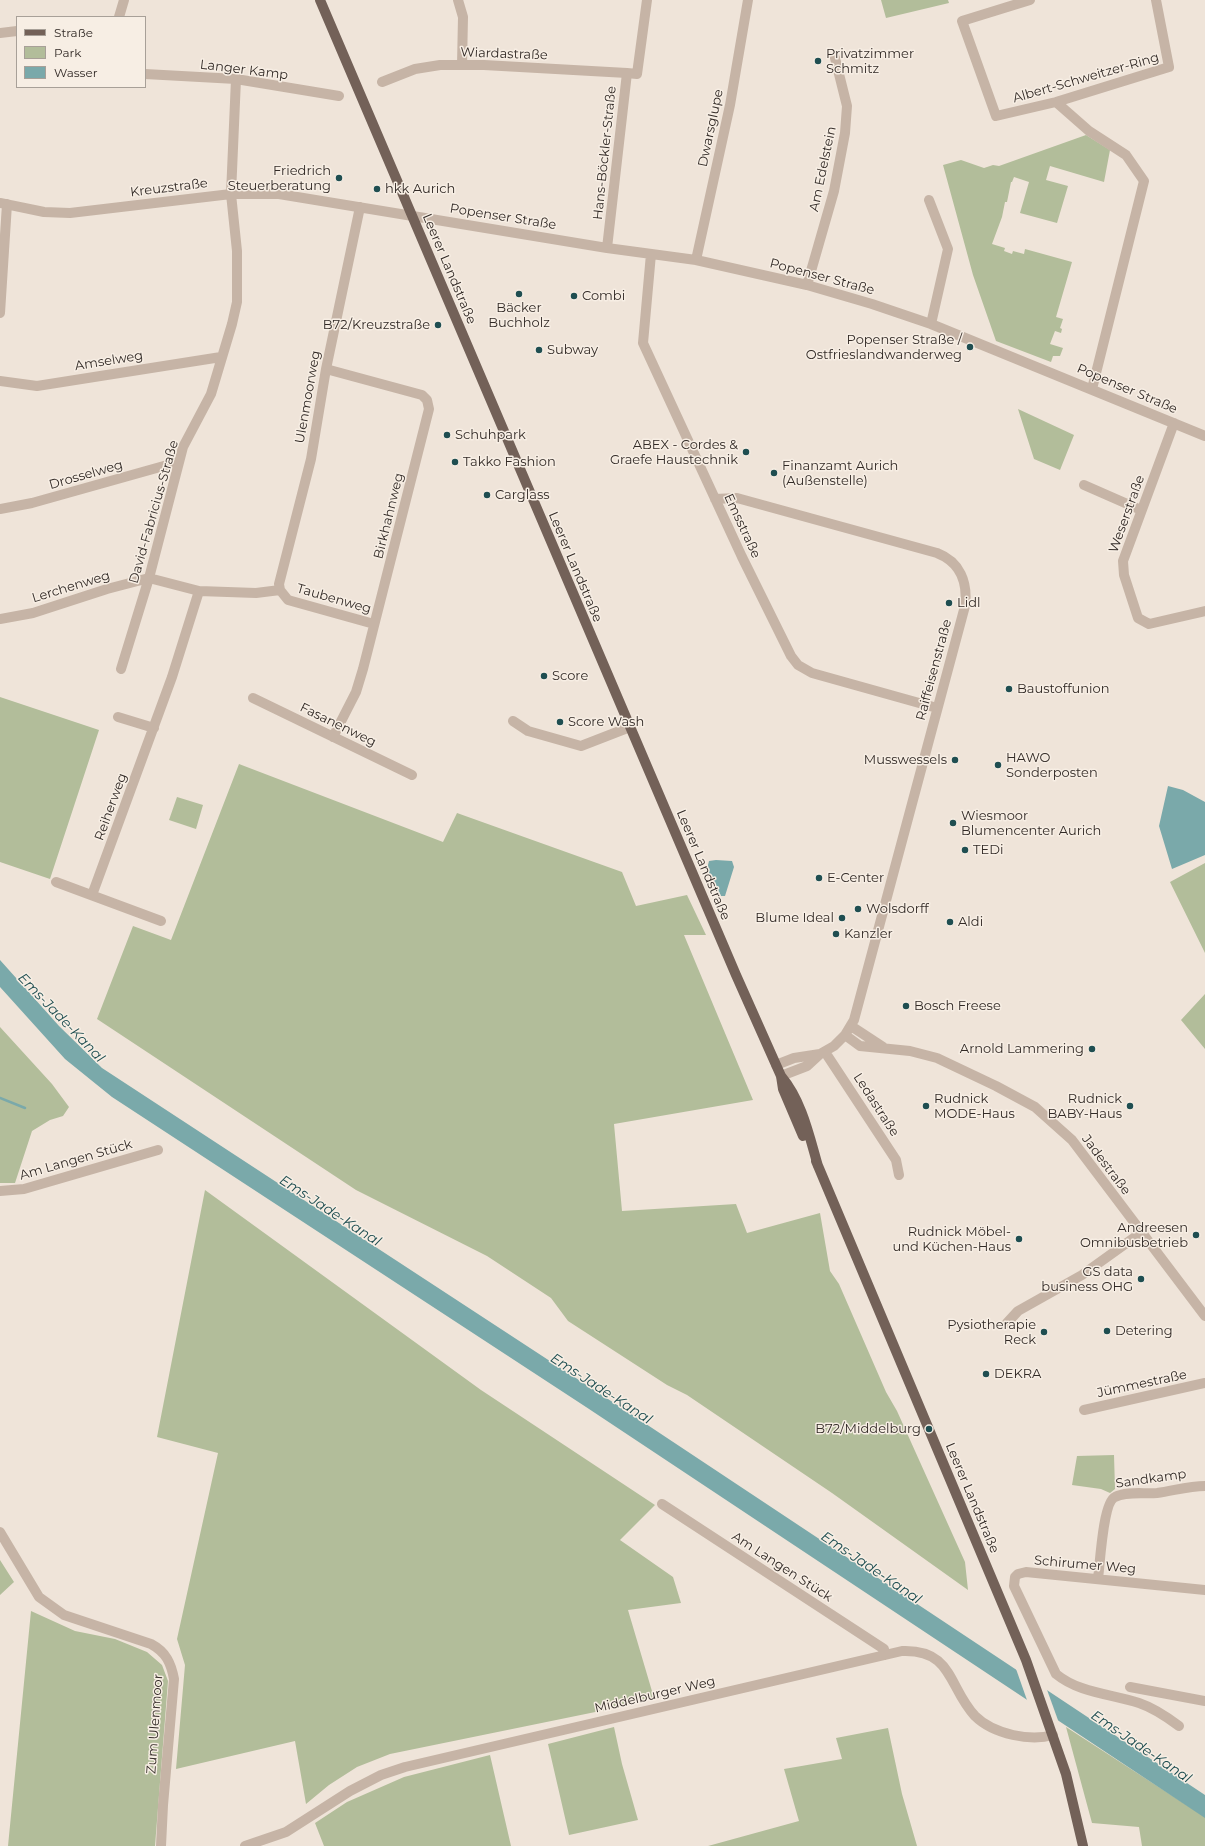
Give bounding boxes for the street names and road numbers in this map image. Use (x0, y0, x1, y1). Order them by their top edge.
street label: Wiardastraße (460, 45, 548, 63)
street label: Albert-Schweitzer-Ring (1011, 50, 1161, 106)
street label: Langer Kamp (199, 57, 289, 83)
street label: Hans-Böckler-Straße (590, 85, 620, 221)
street label: Dwarsglupe (695, 88, 727, 168)
street label: Am Edelstein (806, 125, 840, 213)
street label: Kreuzstraße (129, 176, 209, 200)
street label: Popenser Straße (449, 201, 557, 233)
street label: Leerer Landstraße (419, 212, 479, 326)
street label: Popenser Straße (768, 256, 876, 298)
street label: Amselweg (74, 348, 144, 374)
street label: Ulenmoorweg (292, 349, 324, 445)
street label: Popenser Straße (1074, 361, 1180, 417)
street label: David-Fabricius-Straße (126, 439, 182, 585)
street label: Drosselweg (47, 457, 125, 493)
street label: Birkhahnweg (371, 471, 407, 561)
street label: Weserstraße (1106, 473, 1148, 555)
street label: Emsstraße (720, 491, 764, 561)
street label: Leerer Landstraße (545, 510, 605, 624)
street label: Lerchenweg (30, 568, 112, 606)
street label: Taubenweg (295, 581, 373, 617)
street label: Raiffeisenstraße (913, 618, 955, 722)
street label: Fasanenweg (297, 700, 379, 750)
street label: Reiherweg (92, 771, 130, 843)
street label: Leerer Landstraße (673, 808, 733, 922)
street label: Ledastraße (850, 1070, 902, 1140)
street label: Jadestraße (1078, 1132, 1134, 1198)
street label: Am Langen Stück (18, 1136, 134, 1184)
street label: Jümmestraße (1096, 1367, 1188, 1401)
street label: Leerer Landstraße (942, 1441, 1002, 1555)
street label: Sandkamp (1115, 1466, 1187, 1492)
street label: Am Langen Stück (729, 1529, 835, 1605)
street label: Schirumer Weg (1033, 1553, 1137, 1577)
street label: Zum Ulenmoor (144, 1674, 166, 1774)
street label: Middelburger Weg (593, 1674, 717, 1716)

